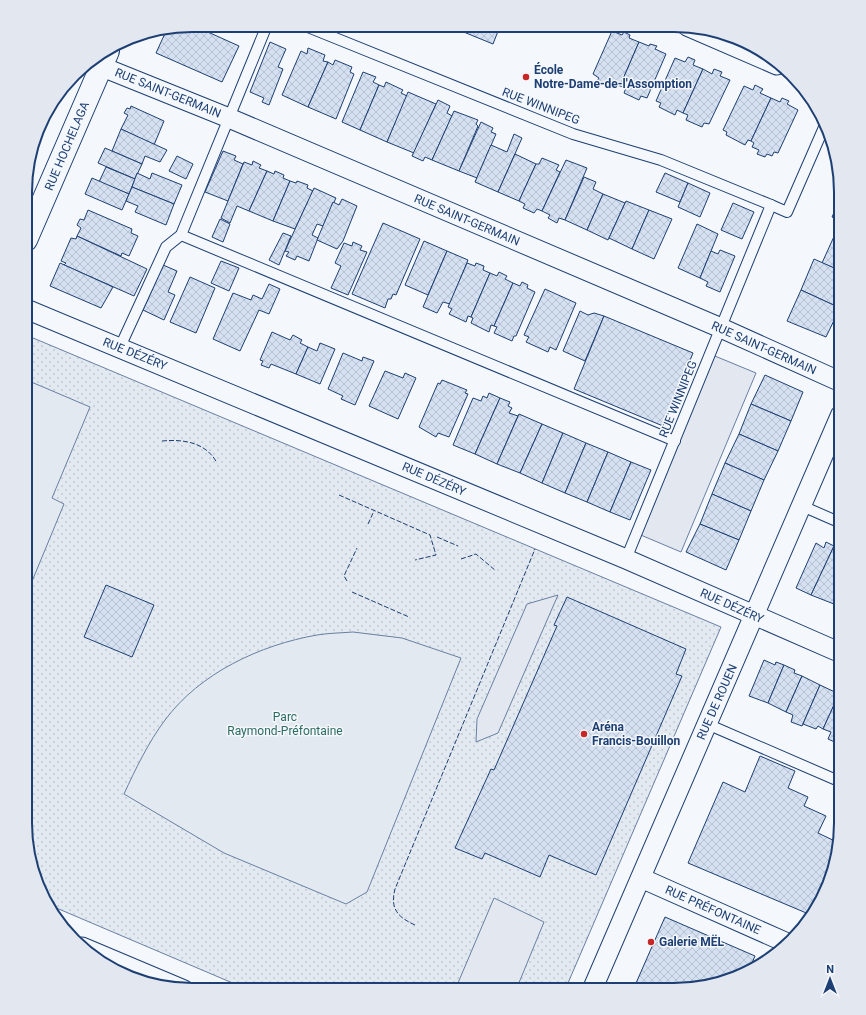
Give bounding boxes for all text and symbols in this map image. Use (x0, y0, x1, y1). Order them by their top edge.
place label: École Notre-Dame-de-l'Assomption (534, 62, 692, 91)
street label: RUE SAINT-GERMAIN (113, 65, 223, 121)
marker: École Notre-Dame-de-l'Assomption (521, 72, 531, 82)
street label: RUE WINNIPEG (500, 85, 582, 127)
street label: RUE HOCHELAGA (42, 99, 92, 193)
street label: RUE SAINT-GERMAIN (412, 191, 522, 249)
street label: RUE SAINT-GERMAIN (709, 319, 819, 377)
street label: RUE DÉZÉRY (101, 334, 170, 374)
street label: RUE WINNIPEG (656, 358, 700, 440)
street label: RUE DÉZÉRY (400, 458, 469, 499)
street label: RUE DÉZÉRY (698, 585, 767, 627)
street label: RUE DE ROUEN (694, 662, 740, 742)
park label: Parc Raymond-Préfontaine (227, 710, 343, 738)
place label: Aréna Francis-Bouillon (592, 720, 681, 748)
marker: Aréna Francis-Bouillon (579, 729, 589, 739)
street label: RUE PRÉFONTAINE (663, 882, 764, 937)
place label: Galerie MËL (659, 934, 725, 949)
marker: Galerie MËL (646, 937, 656, 947)
north arrow (810, 959, 850, 999)
text: N (826, 963, 834, 976)

